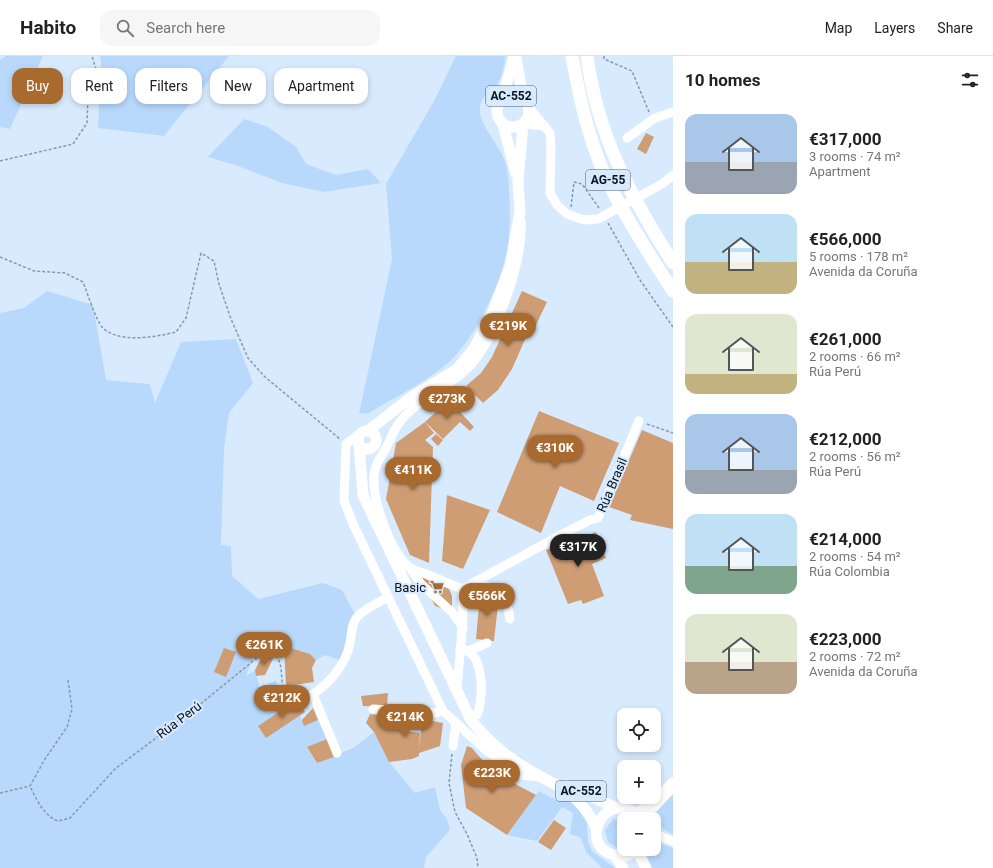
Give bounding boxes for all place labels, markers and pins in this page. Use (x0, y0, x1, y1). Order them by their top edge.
pin: €219K (480, 313, 536, 347)
pin: €273K (419, 386, 475, 420)
pin: €310K (527, 435, 583, 469)
pin: €411K (385, 457, 441, 491)
pin: €317K (550, 534, 606, 568)
supermarket icon: Basic (429, 579, 445, 595)
place label: Basic (394, 580, 426, 595)
pin: €566K (459, 583, 515, 617)
pin: €261K (236, 632, 292, 666)
pin: €212K (254, 685, 310, 719)
pin: €214K (377, 704, 433, 738)
pin: €223K (464, 760, 520, 794)

